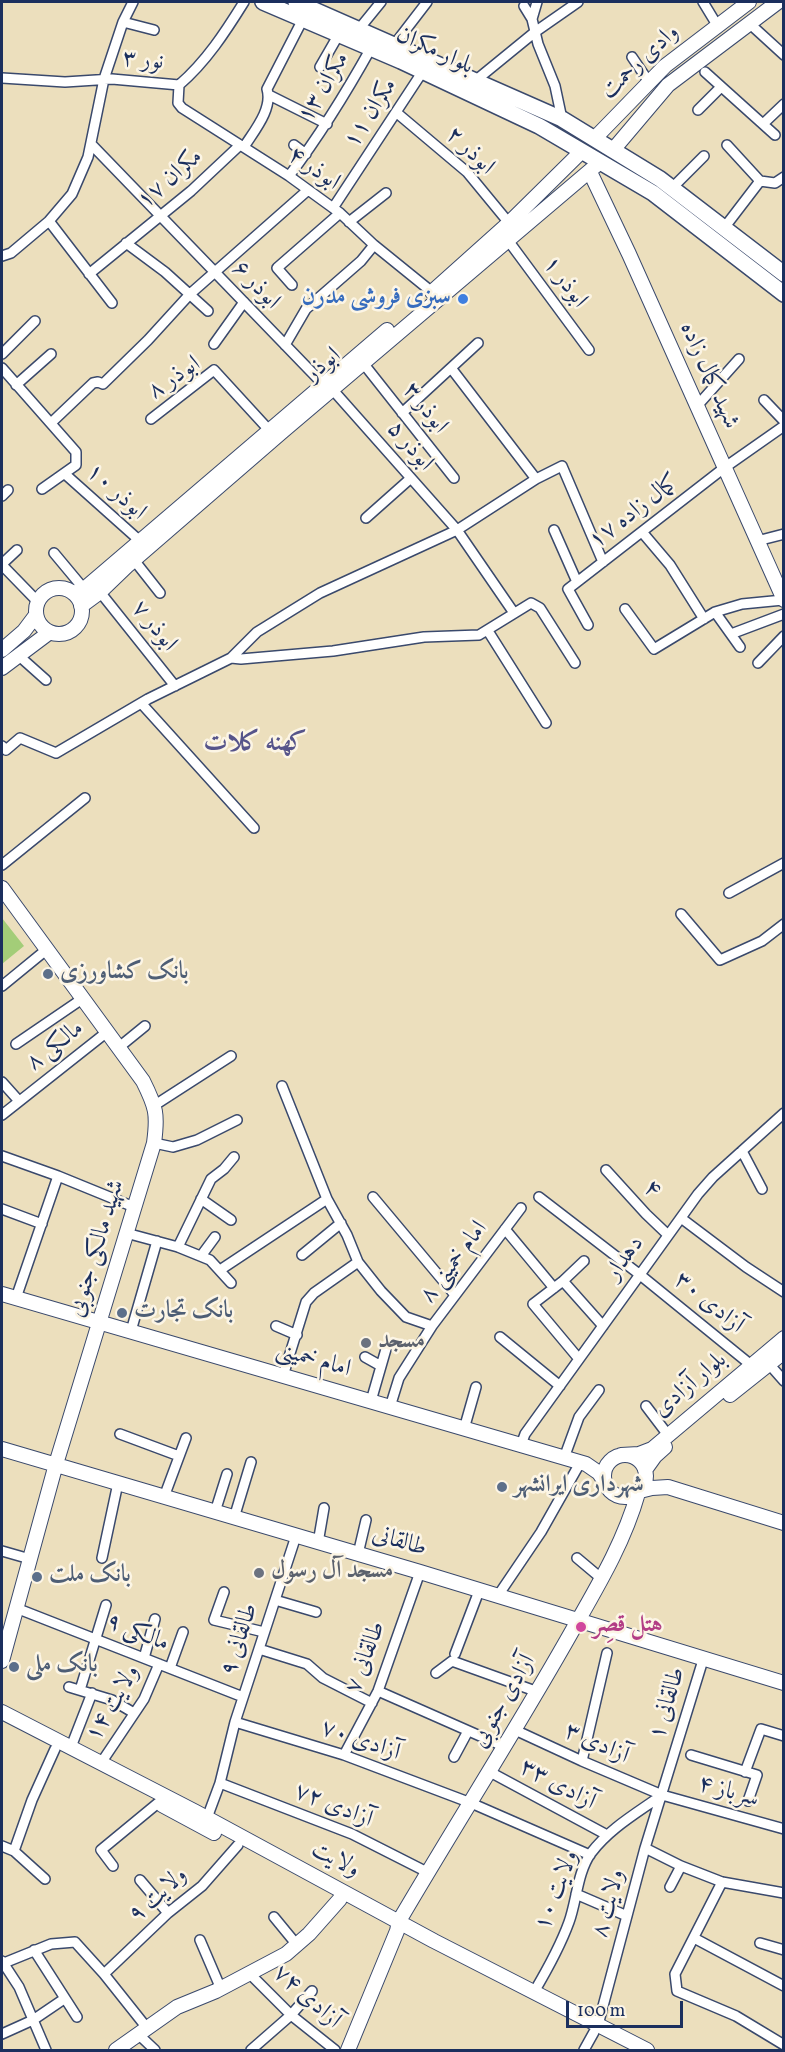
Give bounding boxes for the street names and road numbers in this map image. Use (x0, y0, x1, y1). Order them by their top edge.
street label: وادی رحمت (596, 19, 686, 107)
street label: بلوار مکران (391, 22, 477, 82)
street label: نور ۳ (121, 46, 165, 78)
street label: مکران ۱۳ (293, 48, 357, 128)
street label: مکران ۱۱ (339, 74, 405, 154)
street label: ابوذر ۲ (438, 122, 500, 182)
street label: ابوذر ۴ (281, 142, 345, 198)
street label: مکران ۱۷ (132, 144, 210, 216)
street label: ابوذر ۱ (535, 251, 593, 315)
street label: ابوذر ۶ (225, 255, 285, 317)
street label: شهید کمال زاده (672, 318, 744, 434)
street label: ابوذر (300, 343, 348, 389)
street label: ابوذر ۸ (143, 351, 207, 407)
street label: ابوذر ۳ (395, 378, 453, 440)
street label: ابوذر ۵ (379, 416, 439, 478)
street label: ابوذر ۱۰ (79, 458, 151, 528)
street label: کمال زاده ۱۷ (584, 470, 686, 556)
street label: ابوذر ۷ (124, 596, 182, 658)
street label: مالکی ۸ (21, 1016, 91, 1078)
street label: ۴ (636, 1175, 666, 1205)
street label: شهید مالکی جنوبی (63, 1177, 133, 1321)
street label: امام خمینی ۸ (415, 1216, 495, 1310)
street label: دهدار (600, 1231, 652, 1287)
street label: آزادی ۳۰ (667, 1267, 749, 1341)
street label: امام خمینی (272, 1337, 354, 1385)
street label: بلوار آزادی (648, 1347, 734, 1425)
street label: طالقانی (368, 1522, 430, 1564)
street label: طالقانی ۹ (216, 1600, 266, 1680)
street label: مالکی ۹ (101, 1608, 173, 1660)
street label: طالقانی ۷ (340, 1618, 394, 1698)
street label: آزادی جنوبی (467, 1650, 543, 1754)
street label: ولایت ۱۴ (81, 1661, 147, 1747)
street label: طالقانی ۱ (644, 1664, 694, 1744)
street label: آزادی ۷۰ (317, 1715, 403, 1769)
street label: آزادی ۳ (559, 1718, 633, 1772)
street label: آزادی ۳۳ (514, 1754, 600, 1818)
street label: سرباز ۴ (694, 1771, 762, 1815)
street label: آزادی ۷۲ (290, 1778, 376, 1836)
street label: ولایت (306, 1836, 364, 1886)
street label: ولایت ۱۰ (530, 1847, 586, 1935)
street label: ولایت ۹ (124, 1862, 194, 1930)
street label: ولایت ۸ (587, 1867, 633, 1941)
street label: آزادی ۷۴ (266, 1960, 346, 2036)

